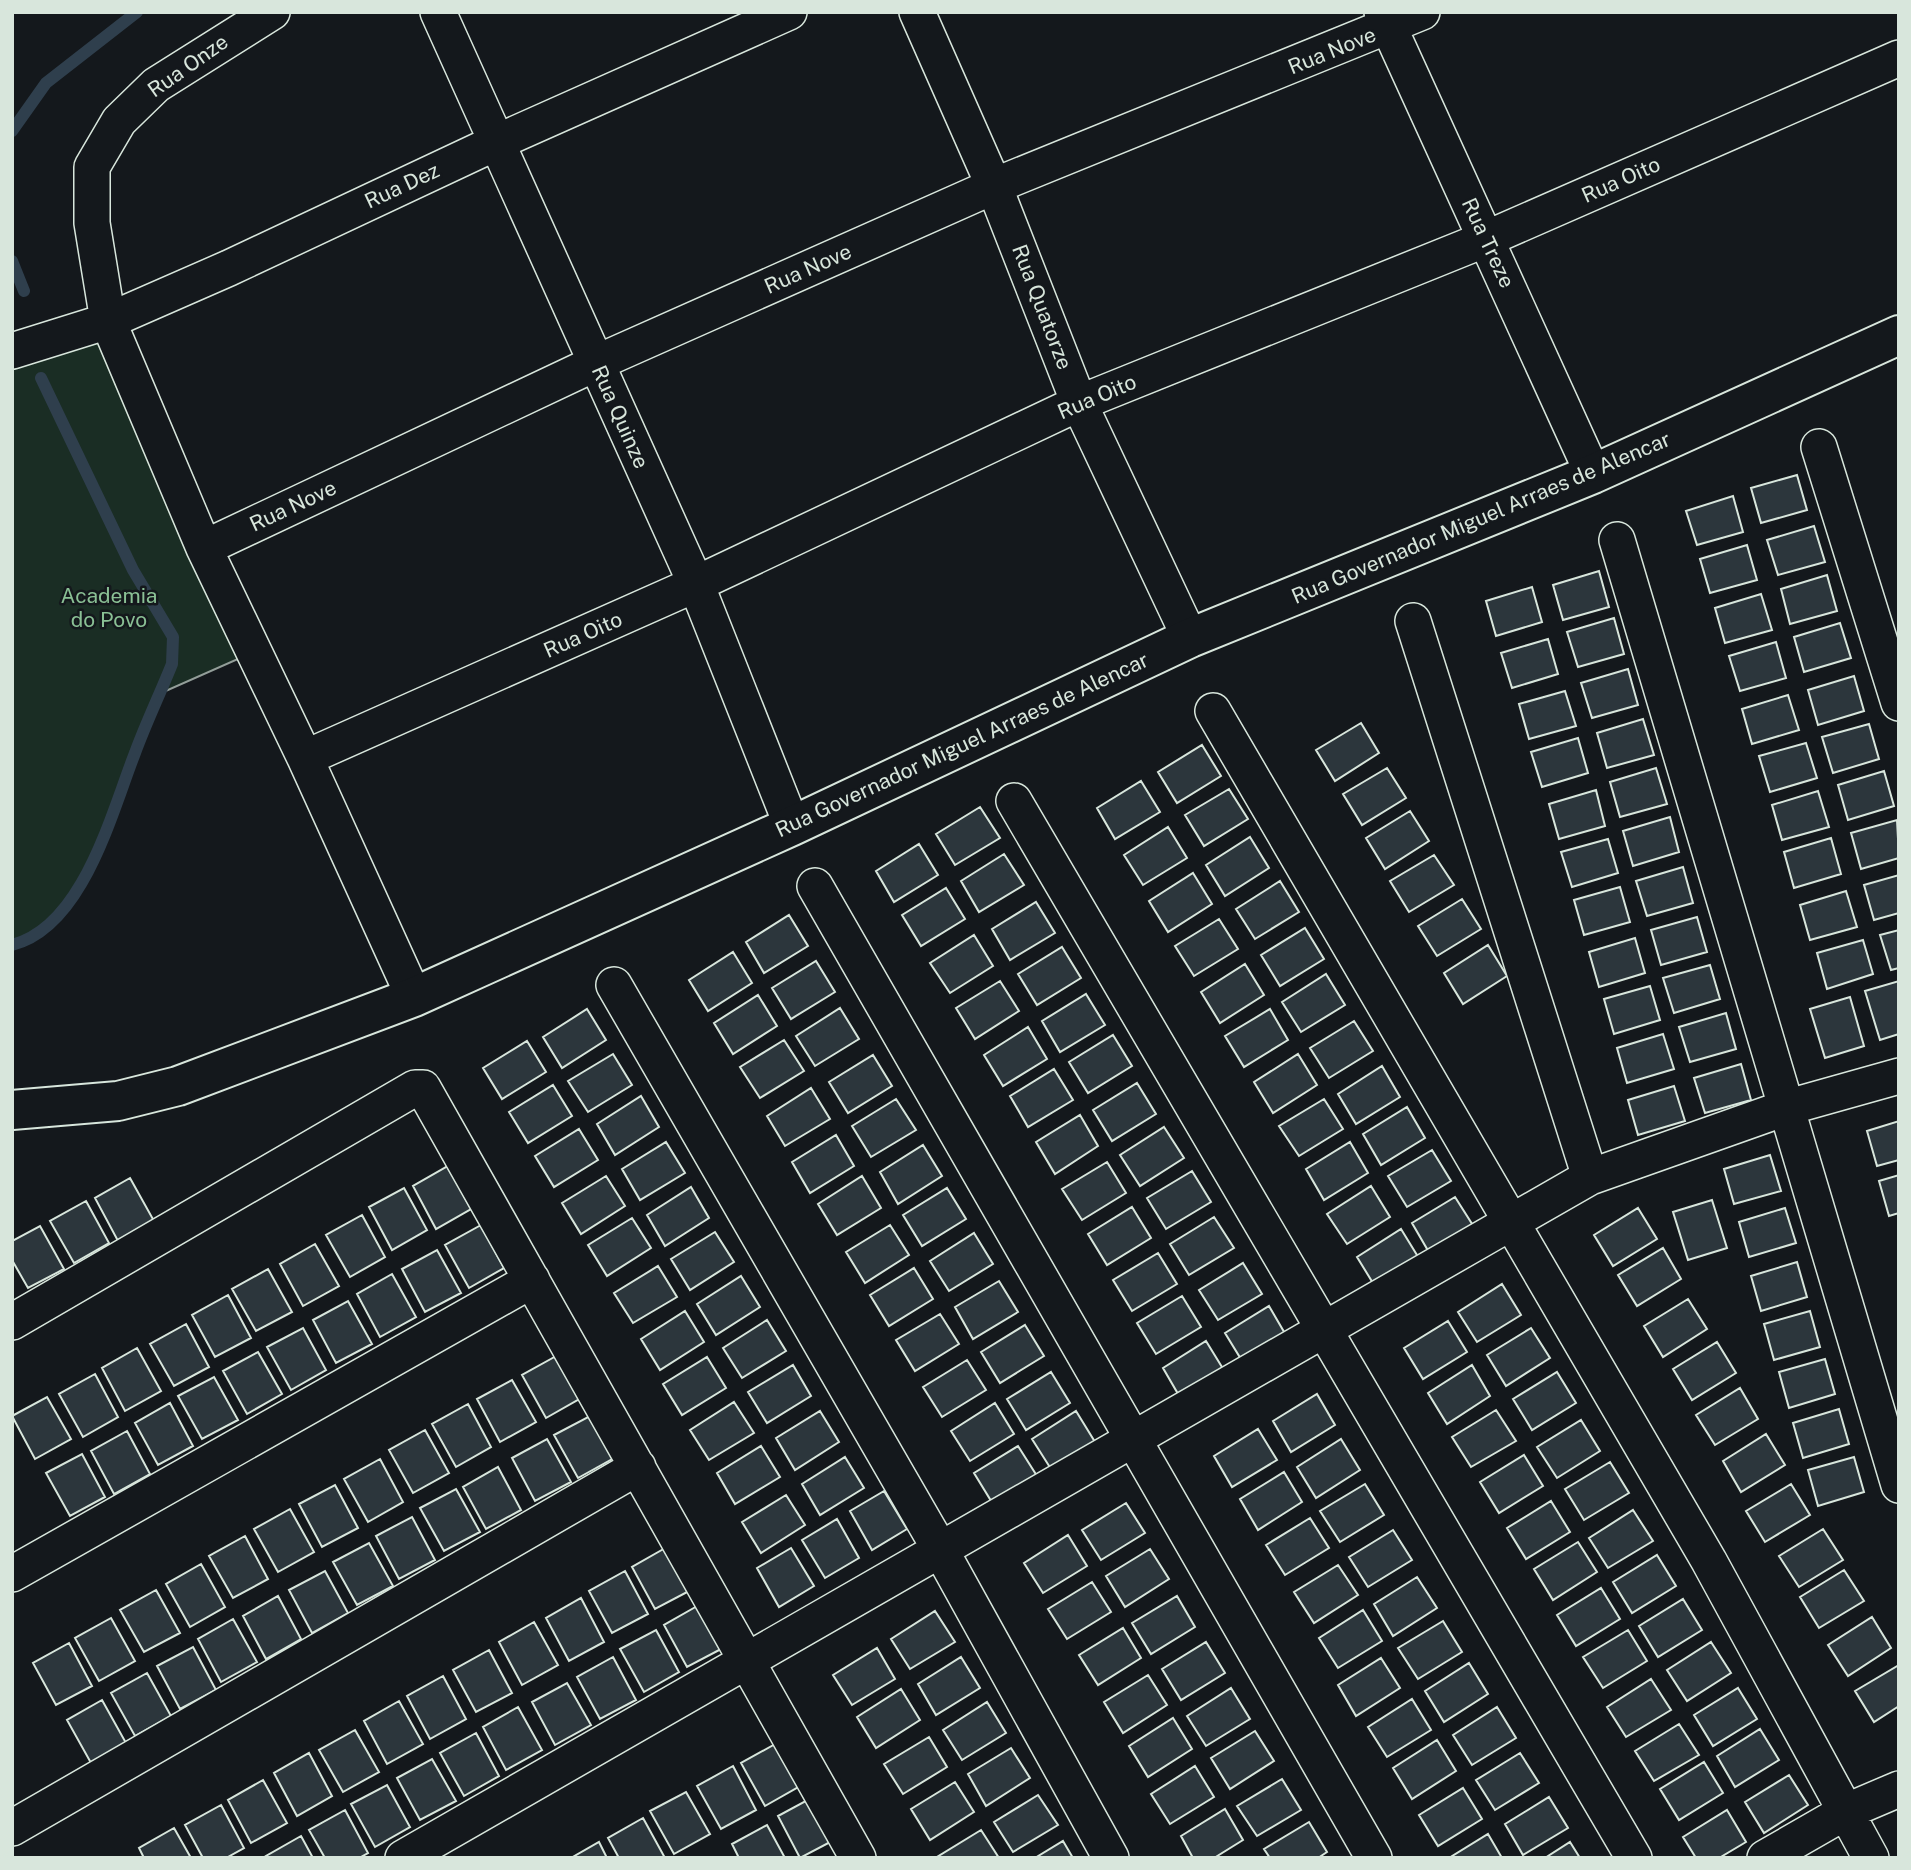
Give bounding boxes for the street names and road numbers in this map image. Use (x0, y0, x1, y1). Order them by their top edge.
street label: Rua Nove (1284, 22, 1379, 79)
street label: Rua Onze (143, 29, 233, 102)
street label: Rua Oito (1578, 151, 1664, 208)
street label: Rua Dez (361, 157, 443, 214)
street label: Rua Treze (1457, 194, 1520, 292)
street label: Rua Nove (760, 238, 855, 299)
street label: Rua Quatorze (1007, 241, 1078, 373)
street label: Rua Quinze (587, 361, 654, 472)
street label: Rua Oito (1054, 369, 1140, 424)
street label: Rua Governador Miguel Arraes de Alencar (1288, 426, 1674, 609)
street label: Rua Nove (246, 475, 340, 536)
street label: Rua Oito (540, 606, 626, 663)
street label: Rua Governador Miguel Arraes de Alencar (771, 647, 1152, 842)

